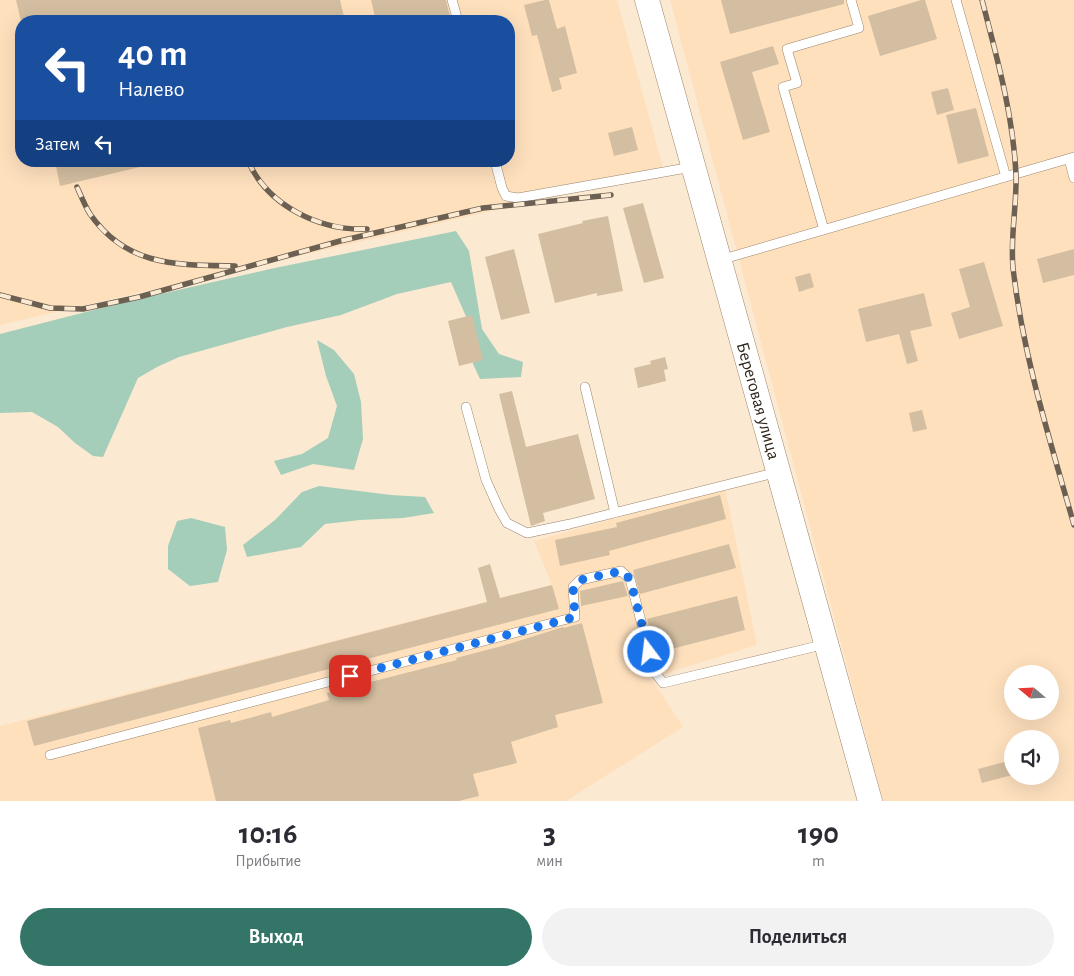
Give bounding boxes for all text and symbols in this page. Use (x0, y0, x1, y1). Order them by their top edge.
icon: left (35, 35, 100, 100)
text: 40 m (118, 37, 187, 72)
text: Налево (118, 78, 184, 100)
icon: left (90, 130, 118, 158)
text: Затем (35, 135, 80, 154)
street label: Береговая улица (733, 340, 783, 462)
position arrow (622, 625, 674, 677)
pin (329, 655, 371, 697)
icon: arrive (336, 662, 364, 690)
north arrow (1004, 665, 1059, 720)
map controls (1004, 665, 1059, 785)
button: sound (1004, 730, 1059, 785)
text: 10:16 (239, 819, 297, 849)
text: 3 (543, 819, 556, 849)
text: 190 (798, 819, 839, 849)
text: Прибытие (235, 853, 301, 869)
text: мин (536, 853, 563, 869)
text: m (812, 853, 825, 869)
button: Выход (20, 908, 532, 966)
button: Поделиться (542, 908, 1054, 966)

